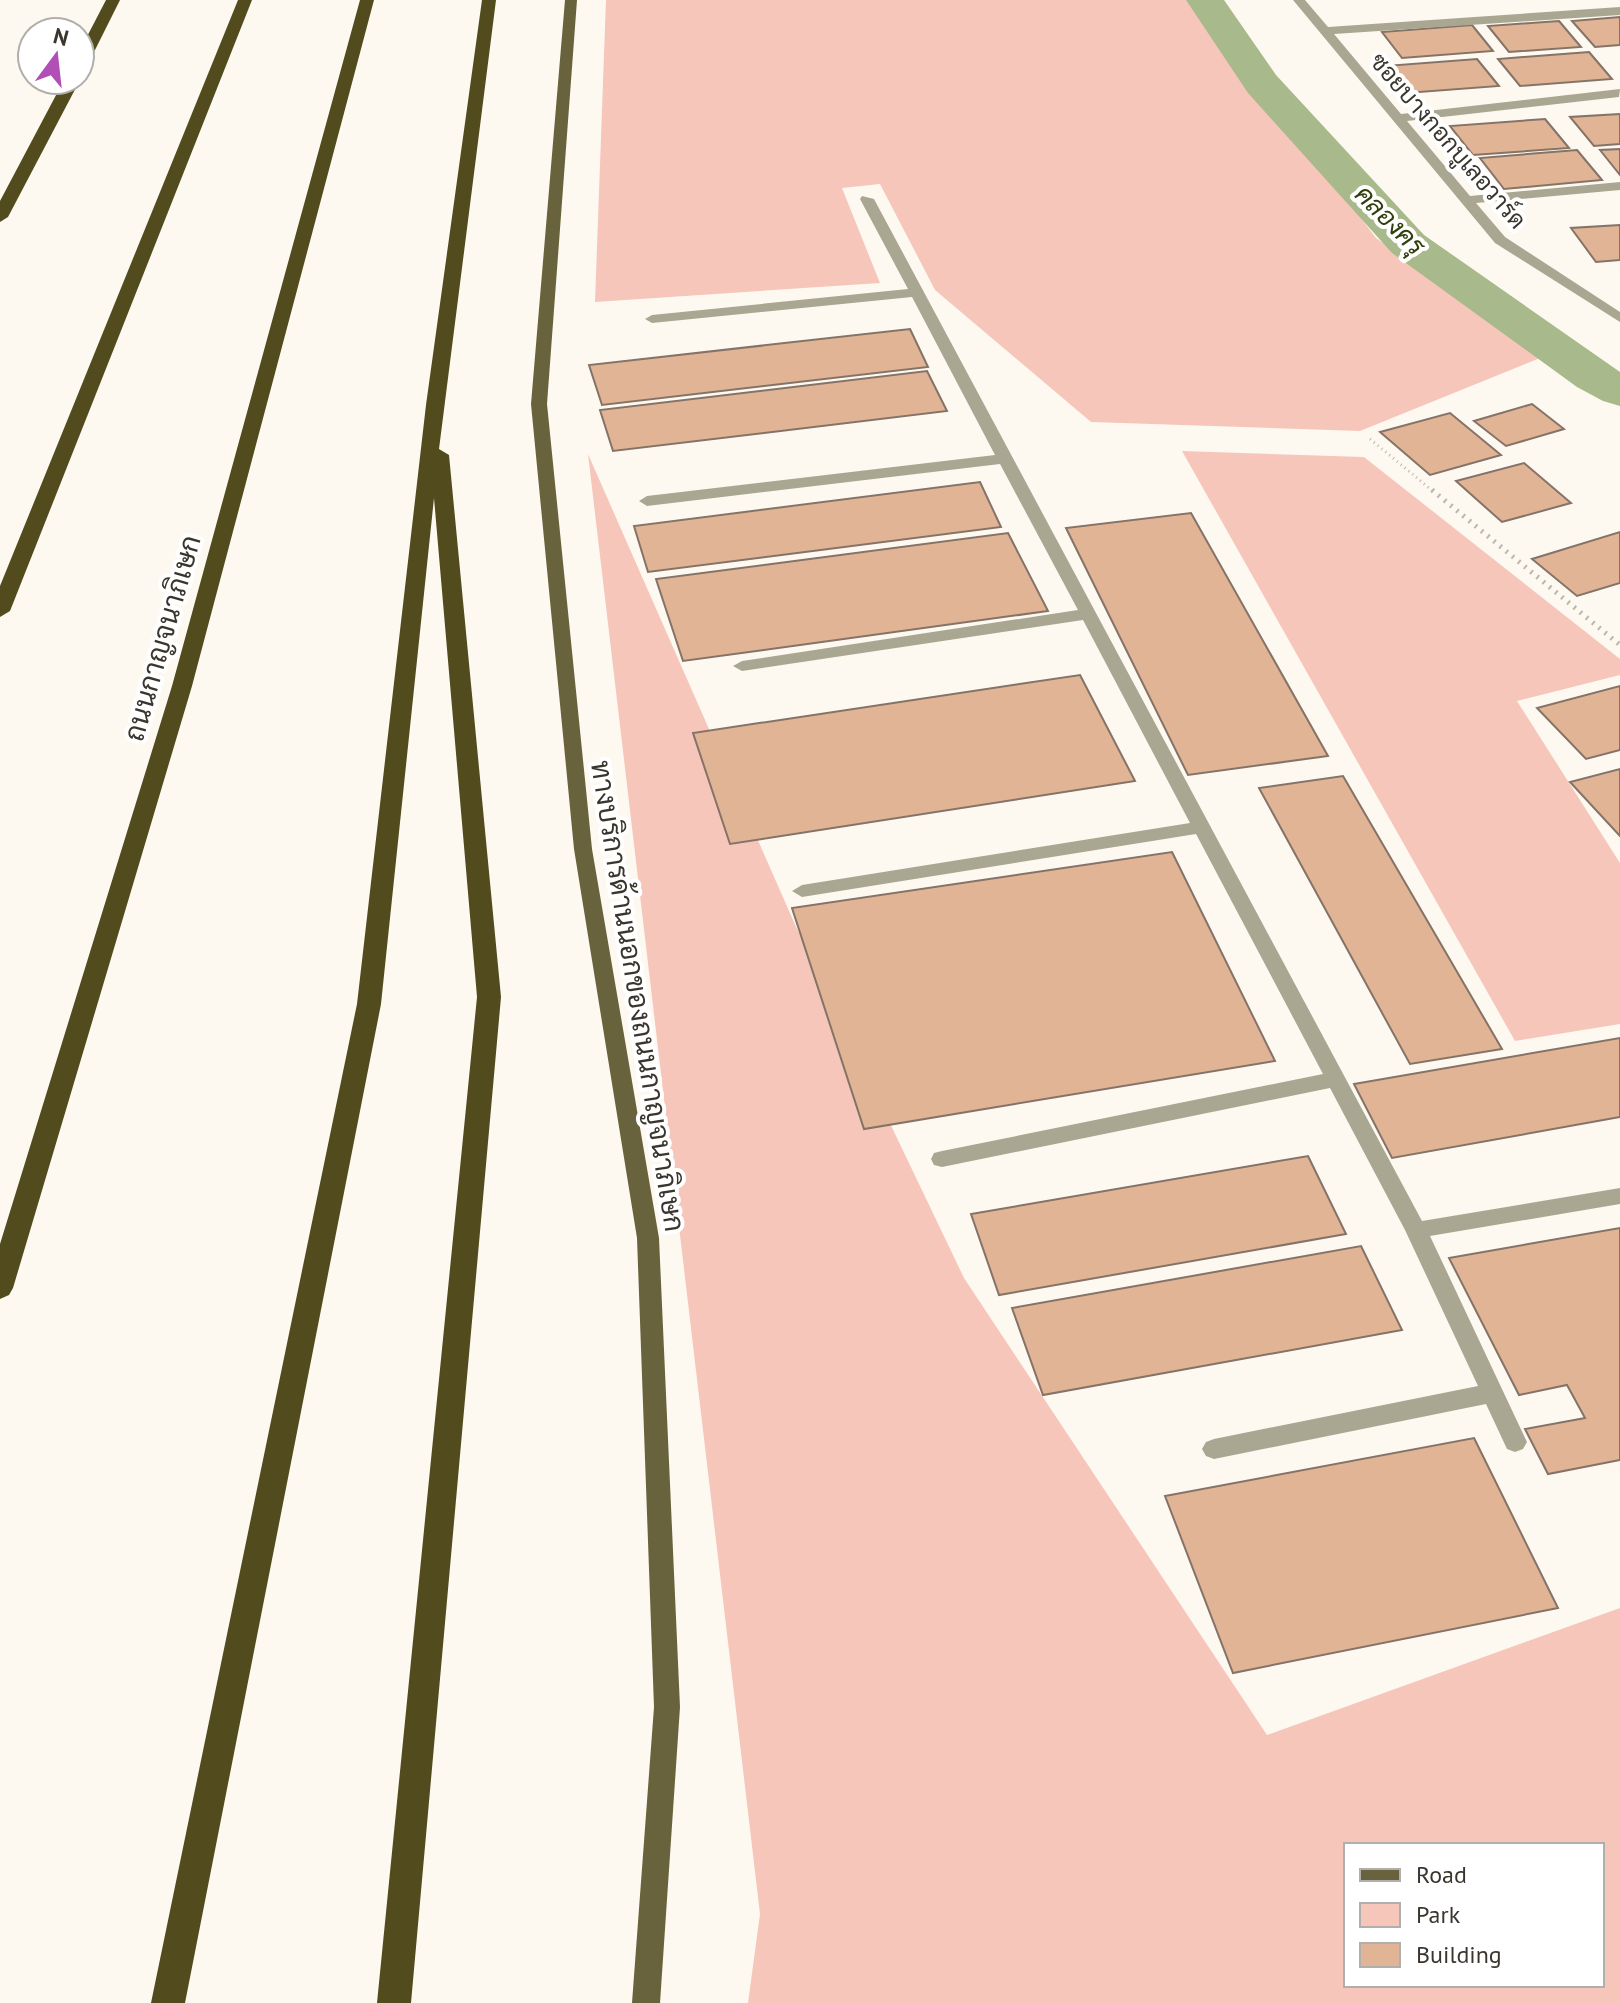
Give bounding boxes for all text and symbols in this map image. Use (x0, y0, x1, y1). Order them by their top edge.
north arrow (16, 16, 96, 96)
text: N (51, 21, 72, 52)
street label: ซอยบางกอกบูเลอวาร์ด (1362, 46, 1533, 236)
water label: คลองครุ (1347, 178, 1433, 264)
street label: ถนนกาญจนาภิเษก (114, 530, 209, 745)
street label: ทางบริการด้านนอกของถนนกาญจนาภิเษก (583, 758, 694, 1234)
legend (1344, 1843, 1604, 1987)
text: Road (1416, 1859, 1467, 1890)
text: Park (1416, 1899, 1461, 1930)
text: Building (1416, 1939, 1502, 1970)

